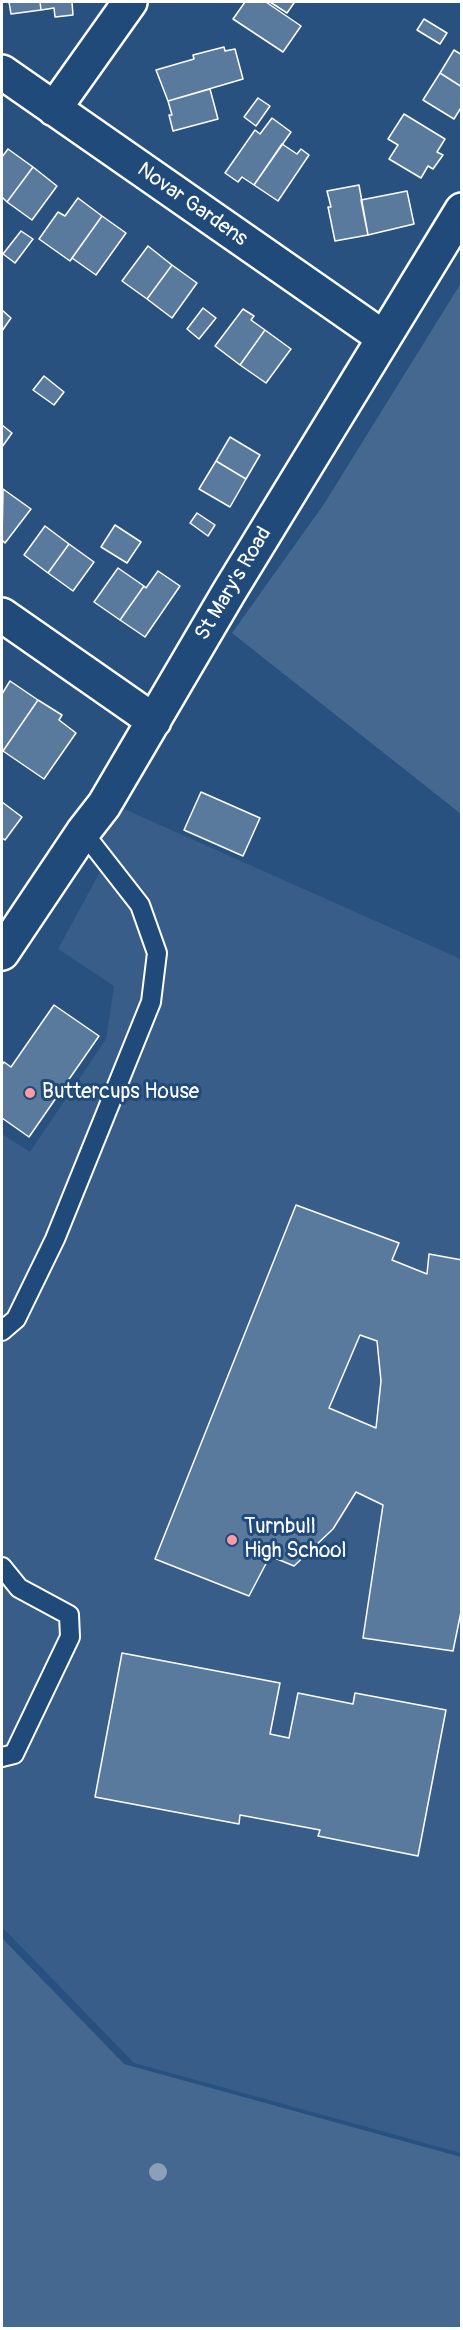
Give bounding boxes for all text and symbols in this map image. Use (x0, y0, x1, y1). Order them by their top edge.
street label: Novar Gardens (132, 158, 252, 252)
street label: St Mary's Road (190, 523, 278, 645)
place label: Buttercups House (42, 1080, 199, 1106)
marker: Buttercups House (23, 1086, 37, 1100)
place label: Turnbull High School (244, 1515, 347, 1565)
marker: Turnbull High School (225, 1533, 239, 1547)

